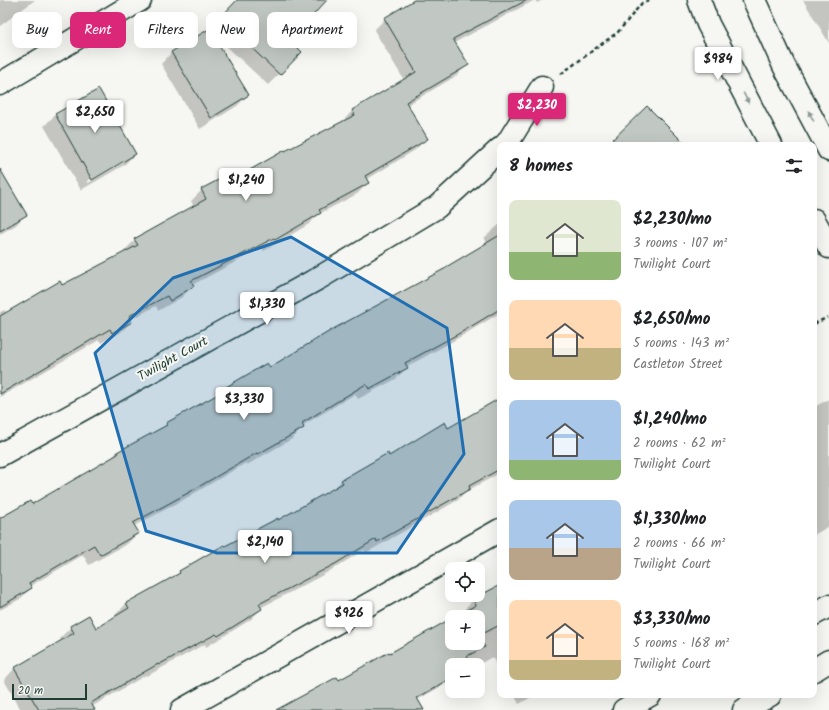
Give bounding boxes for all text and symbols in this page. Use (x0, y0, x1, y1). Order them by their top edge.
chip: Buy (12, 12, 62, 48)
chip: Rent (70, 12, 126, 48)
chip: Filters (134, 12, 198, 48)
chip: New (206, 12, 259, 48)
chip: Apartment (267, 12, 357, 48)
pin: $984 (694, 47, 742, 81)
text: $984 (703, 49, 733, 70)
one-way arrow (743, 92, 749, 104)
pin: $2,230 (504, 93, 570, 127)
text: $2,230 (517, 95, 557, 116)
pin: $2,650 (62, 100, 128, 134)
text: $2,650 (76, 102, 114, 123)
one-way arrow (807, 110, 814, 121)
text: 8 homes (509, 153, 573, 180)
icon: filters (783, 155, 805, 177)
pin: $1,240 (213, 168, 279, 202)
text: $1,240 (228, 170, 264, 191)
text: $2,230/mo (633, 206, 712, 233)
icon: home (541, 216, 589, 264)
text: 3 rooms · 107 m² (633, 233, 727, 254)
text: Twilight Court (633, 254, 711, 275)
pin: $1,330 (234, 292, 300, 326)
text: $1,330 (249, 294, 285, 315)
text: $2,650/mo (633, 306, 710, 333)
icon: home (541, 316, 589, 364)
street label: Twilight Court (134, 331, 213, 387)
text: 5 rooms · 143 m² (633, 333, 729, 354)
text: Castleton Street (633, 354, 723, 375)
pin: $3,330 (211, 387, 277, 421)
text: $3,330 (224, 389, 264, 410)
text: $1,240/mo (633, 406, 707, 433)
icon: home (541, 416, 589, 464)
text: 2 rooms · 62 m² (633, 433, 726, 454)
text: Twilight Court (633, 454, 711, 475)
text: $1,330/mo (633, 506, 706, 533)
icon: home (541, 516, 589, 564)
pin: $2,140 (232, 530, 298, 564)
text: $2,140 (247, 532, 283, 553)
text: 2 rooms · 66 m² (633, 533, 725, 554)
text: Twilight Court (633, 554, 711, 575)
map controls (445, 562, 485, 698)
button: locate (445, 562, 485, 602)
pin: $926 (325, 601, 373, 635)
text: $926 (335, 603, 363, 624)
text: $3,330/mo (633, 606, 711, 633)
button: + (445, 610, 485, 650)
icon: home (541, 616, 589, 664)
text: 5 rooms · 168 m² (633, 633, 729, 654)
text: Twilight Court (633, 654, 711, 675)
button: − (445, 658, 485, 698)
scale bar (12, 682, 87, 701)
text: 20 m (18, 682, 43, 700)

